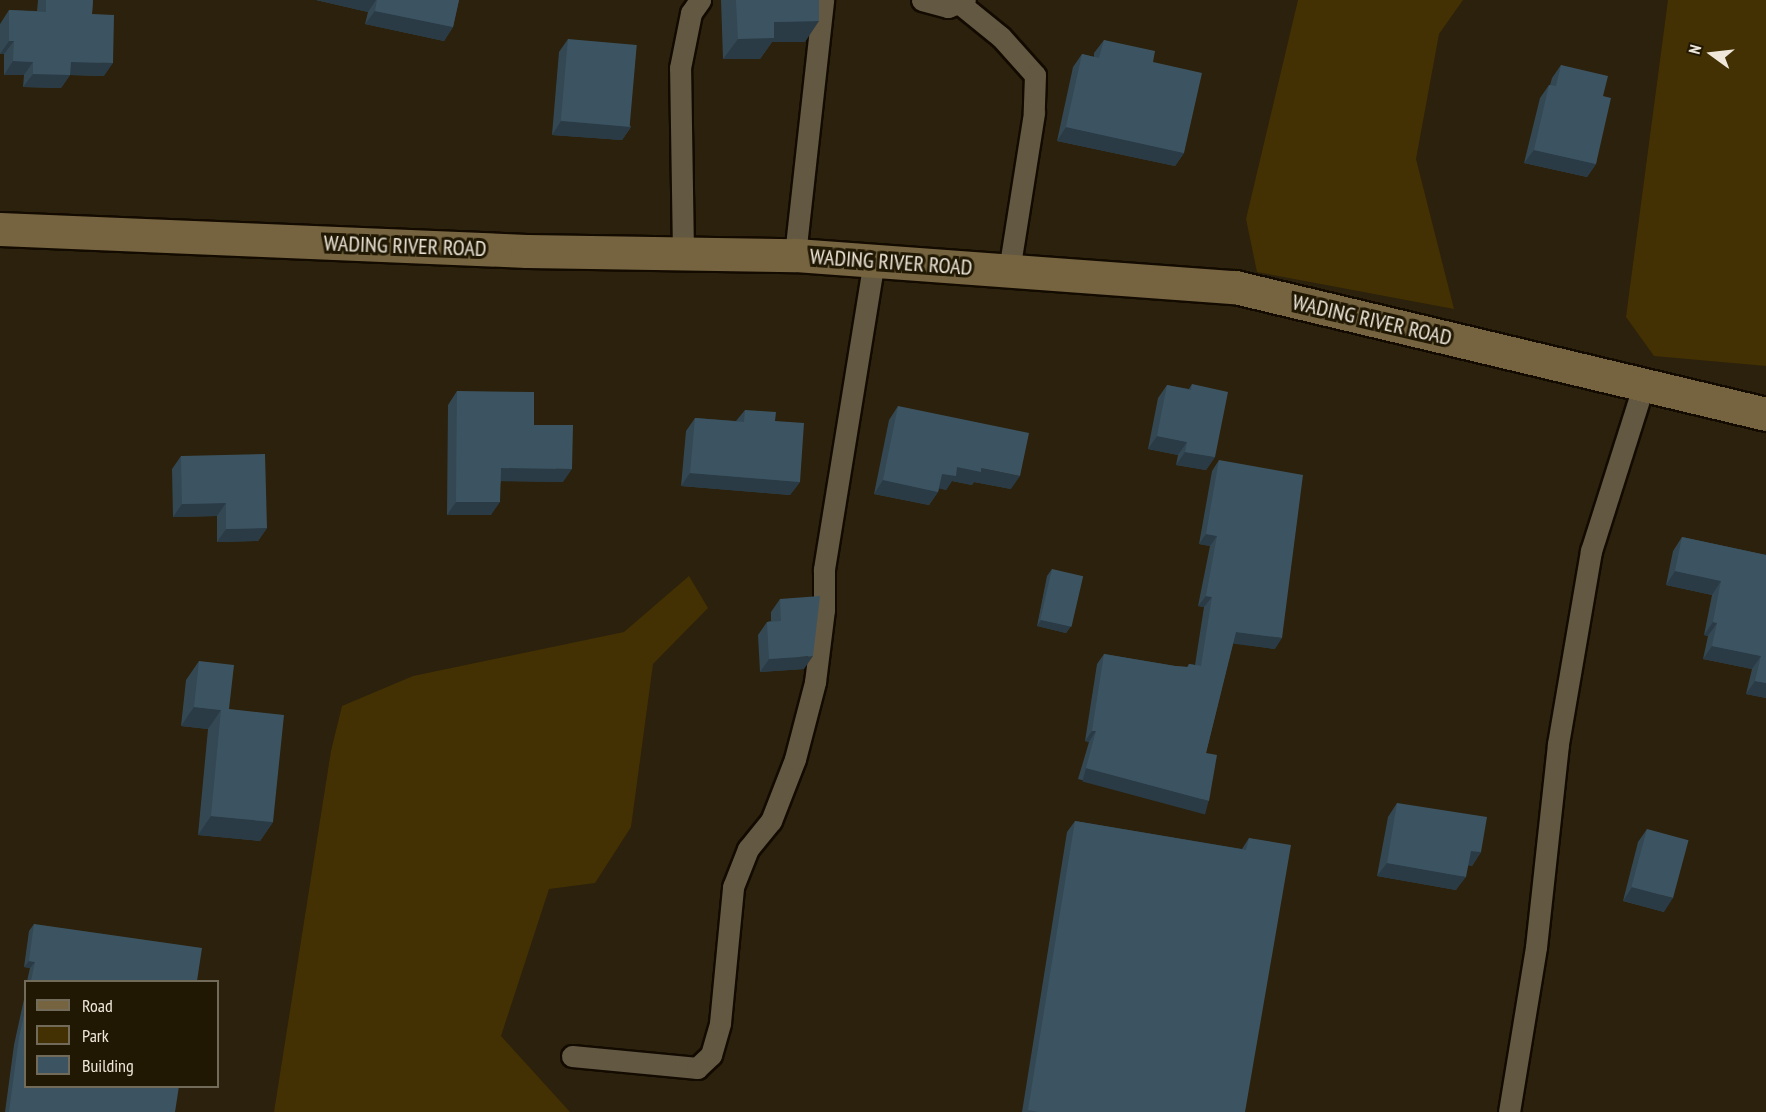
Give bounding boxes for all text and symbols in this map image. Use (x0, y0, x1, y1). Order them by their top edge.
north arrow (1682, 24, 1742, 84)
text: N (1684, 43, 1705, 56)
street label: WADING RIVER ROAD (323, 230, 487, 262)
street label: WADING RIVER ROAD (809, 243, 973, 281)
street label: WADING RIVER ROAD (1290, 289, 1454, 351)
legend (24, 980, 219, 1088)
text: Road (82, 994, 113, 1017)
text: Park (82, 1024, 109, 1047)
text: Building (82, 1054, 134, 1077)

